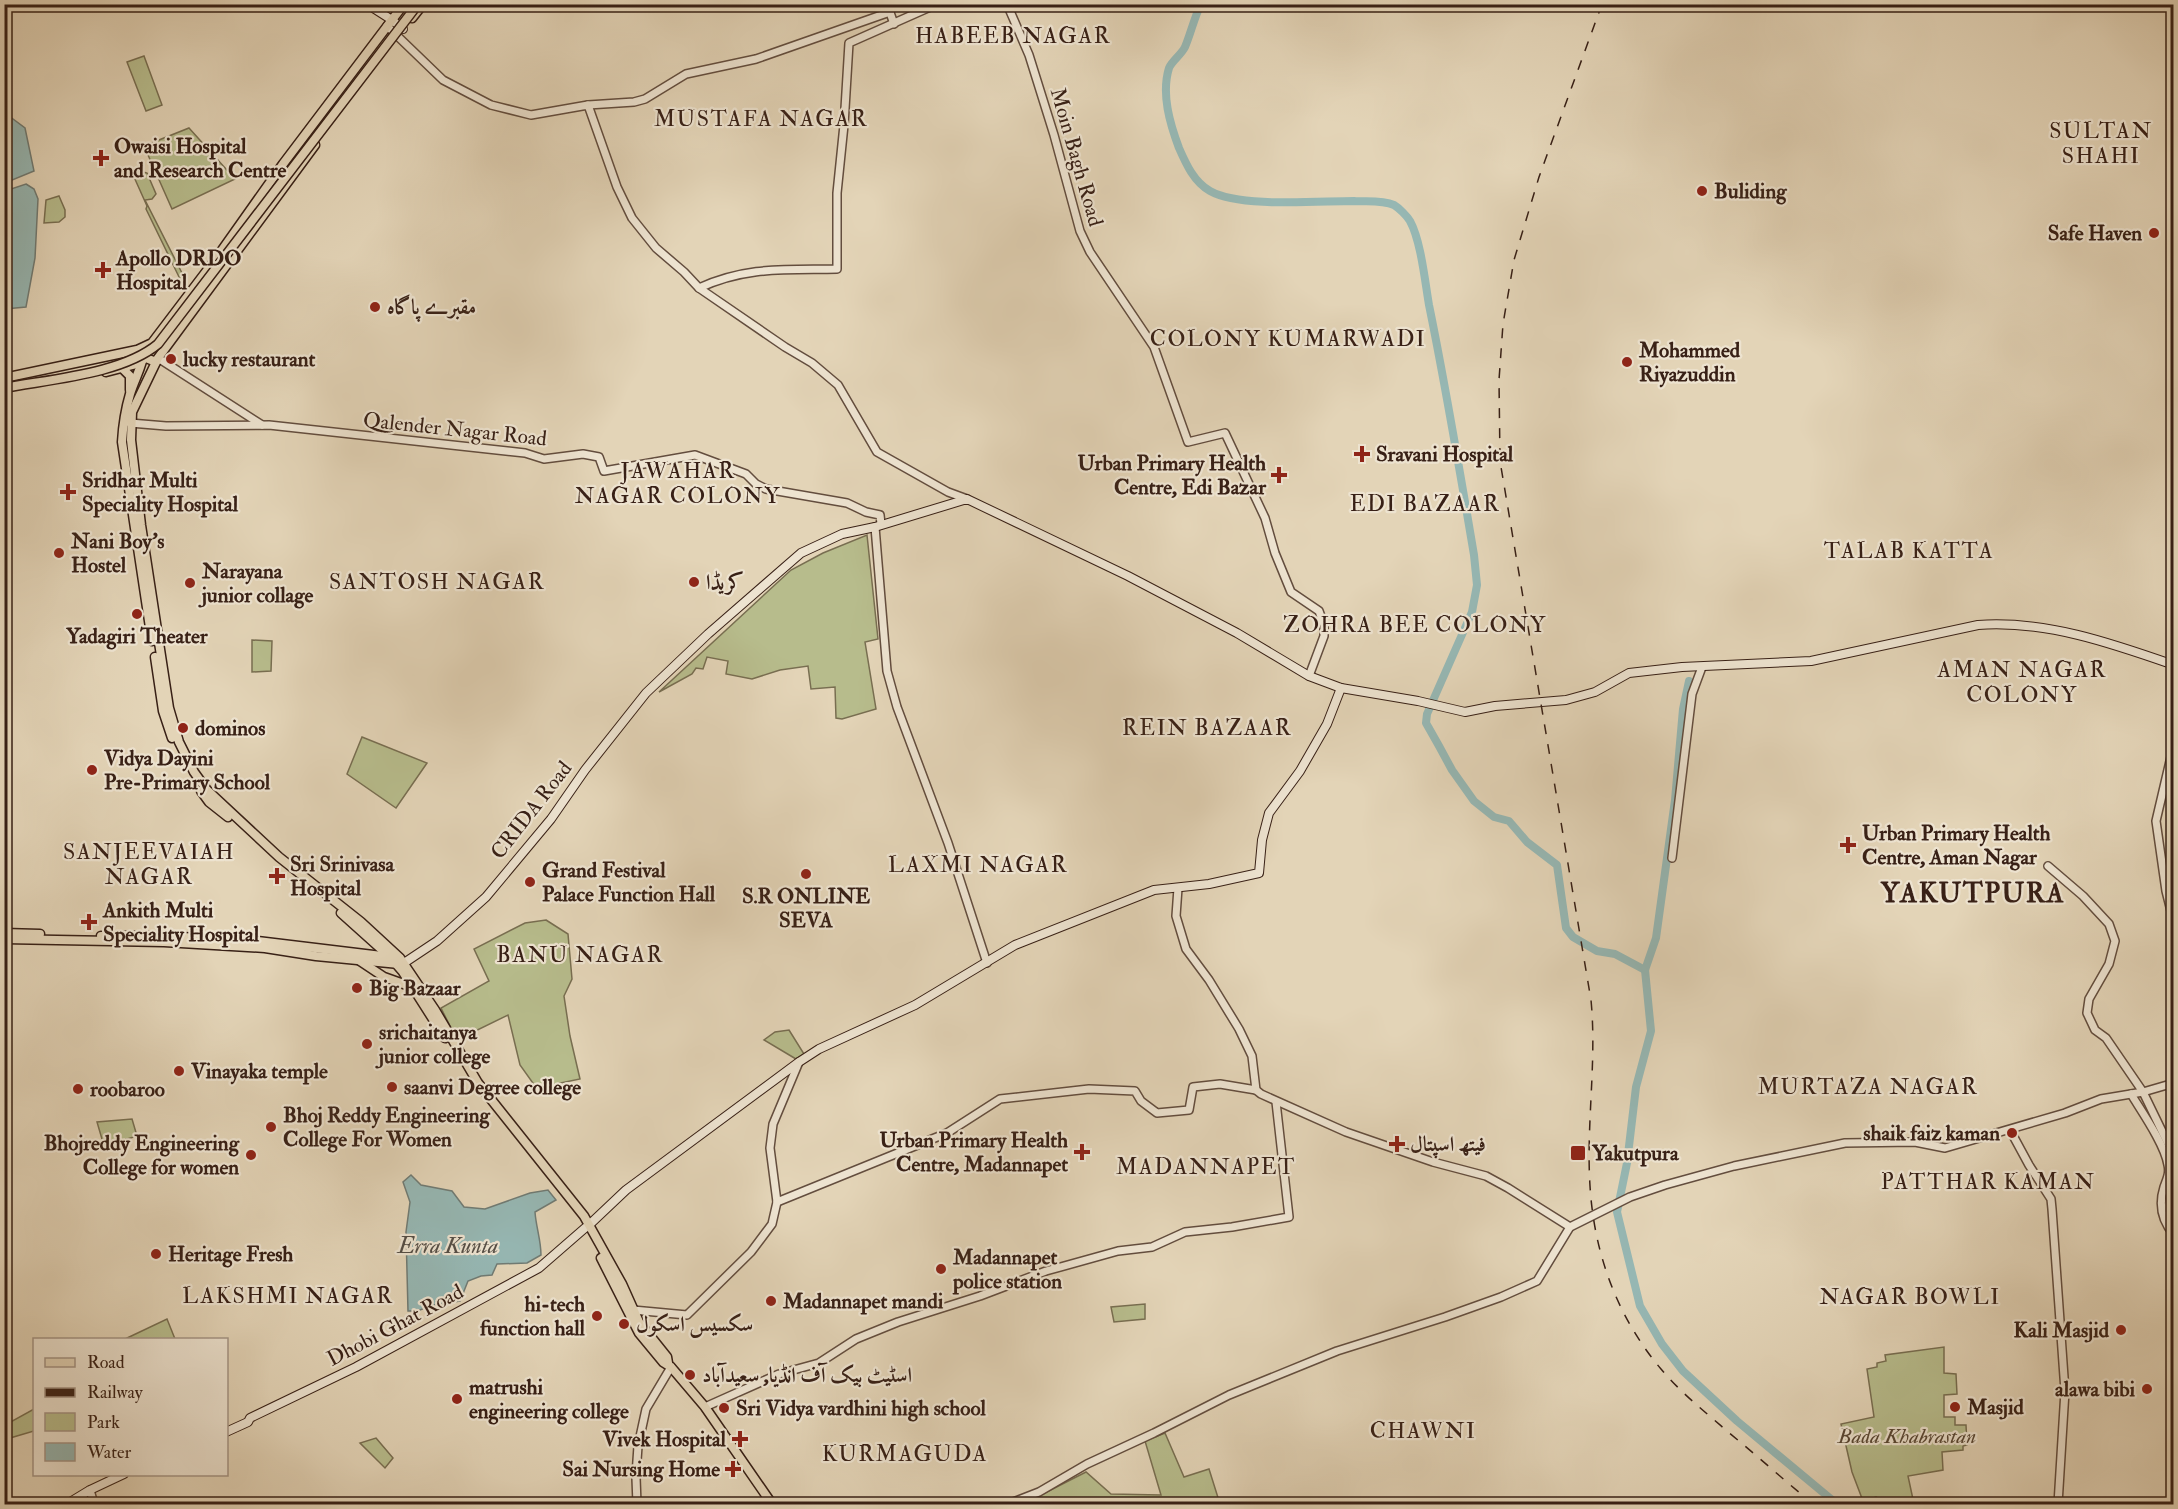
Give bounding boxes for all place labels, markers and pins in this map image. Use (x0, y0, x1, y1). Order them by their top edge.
place label: Owaisi Hospital and Research Centre (114, 133, 286, 184)
marker: Owaisi Hospital and Research Centre (92, 149, 110, 167)
place label: Buliding (1714, 178, 1787, 205)
marker: Buliding (1695, 184, 1709, 198)
place label: Safe Haven (2048, 220, 2142, 247)
marker: Safe Haven (2147, 226, 2161, 240)
place label: Apollo DRDO Hospital (115, 245, 241, 296)
marker: Apollo DRDO Hospital (94, 261, 112, 279)
place label: مقبرے پاگاہ (387, 294, 476, 322)
marker: مقبرے پاگاہ (368, 300, 382, 314)
place label: Mohammed Riyazuddin (1638, 337, 1741, 388)
place label: lucky restaurant (182, 346, 316, 373)
marker: lucky restaurant (164, 352, 178, 366)
marker: Mohammed Riyazuddin (1620, 355, 1634, 369)
place label: Sravani Hospital (1376, 441, 1514, 468)
marker: Sravani Hospital (1353, 445, 1371, 463)
place label: Urban Primary Health Centre, Edi Bazar (1078, 450, 1267, 501)
marker: Urban Primary Health Centre, Edi Bazar (1270, 466, 1288, 484)
place label: Sridhar Multi Speciality Hospital (82, 467, 239, 518)
marker: Sridhar Multi Speciality Hospital (59, 483, 77, 501)
place label: Nani Boy's Hostel (70, 528, 164, 579)
marker: Nani Boy's Hostel (52, 546, 66, 560)
place label: Narayana junior collage (198, 558, 314, 609)
place label: کریڈا (706, 569, 744, 596)
marker: کریڈا (687, 575, 701, 589)
marker: Narayana junior collage (183, 576, 197, 590)
marker: Yadagiri Theater (130, 607, 144, 621)
place label: Yadagiri Theater (65, 623, 209, 650)
place label: dominos (195, 715, 265, 742)
marker: dominos (176, 721, 190, 735)
place label: Vidya Dayini Pre-Primary School (103, 745, 271, 796)
marker: Vidya Dayini Pre-Primary School (85, 763, 99, 777)
place label: Urban Primary Health Centre, Aman Nagar (1862, 820, 2051, 871)
marker: Urban Primary Health Centre, Aman Nagar (1839, 836, 1857, 854)
place label: Sri Srinivasa Hospital (290, 851, 396, 902)
place label: Grand Festival Palace Function Hall (542, 857, 716, 908)
marker: Sri Srinivasa Hospital (268, 867, 286, 885)
marker: S.R ONLINE SEVA (799, 867, 813, 881)
marker: Grand Festival Palace Function Hall (523, 875, 537, 889)
place label: S.R ONLINE SEVA (742, 883, 870, 934)
place label: Ankith Multi Speciality Hospital (102, 897, 260, 948)
marker: Ankith Multi Speciality Hospital (80, 913, 98, 931)
place label: Big Bazaar (369, 975, 462, 1002)
marker: Big Bazaar (350, 981, 364, 995)
place label: srichaitanya junior college (375, 1019, 491, 1070)
marker: srichaitanya junior college (360, 1037, 374, 1051)
place label: Vinayaka temple (190, 1058, 328, 1085)
marker: Vinayaka temple (172, 1064, 186, 1078)
place label: saanvi Degree college (404, 1074, 581, 1101)
place label: roobaroo (89, 1076, 165, 1103)
marker: saanvi Degree college (385, 1080, 399, 1094)
marker: roobaroo (71, 1082, 85, 1096)
place label: Bhoj Reddy Engineering College For Women (283, 1102, 491, 1153)
marker: Bhoj Reddy Engineering College For Women (264, 1120, 278, 1134)
place label: shaik faiz kaman (1863, 1120, 2000, 1147)
marker: shaik faiz kaman (2005, 1126, 2019, 1140)
place label: Urban Primary Health Centre, Madannapet (880, 1127, 1068, 1178)
place label: Bhojreddy Engineering College for women (44, 1130, 240, 1181)
place label: فیتھ اسپتال (1410, 1131, 1486, 1159)
marker: فیتھ اسپتال (1388, 1135, 1406, 1153)
place label: Yakutpura (1591, 1140, 1680, 1167)
marker: Urban Primary Health Centre, Madannapet (1073, 1143, 1091, 1161)
marker: Yakutpura (1569, 1144, 1587, 1162)
marker: Bhojreddy Engineering College for women (244, 1148, 258, 1162)
place label: Heritage Fresh (168, 1241, 293, 1268)
place label: Madannapet police station (952, 1244, 1062, 1295)
marker: Heritage Fresh (149, 1247, 163, 1261)
marker: Madannapet police station (934, 1262, 948, 1276)
place label: Madannapet mandi (782, 1288, 944, 1315)
place label: hi-tech function hall (480, 1291, 586, 1342)
marker: Madannapet mandi (764, 1294, 778, 1308)
marker: hi-tech function hall (590, 1309, 604, 1323)
place label: سکسیس اسکول (636, 1311, 753, 1338)
marker: سکسیس اسکول (617, 1317, 631, 1331)
place label: Kali Masjid (2014, 1317, 2110, 1344)
marker: Kali Masjid (2114, 1323, 2128, 1337)
place label: اسٹیٹ بیک آف انڈیا, سعیدآباد (702, 1362, 912, 1389)
marker: اسٹیٹ بیک آف انڈیا, سعیدآباد (683, 1368, 697, 1382)
place label: matrushi engineering college (469, 1374, 629, 1425)
place label: alawa bibi (2055, 1376, 2135, 1403)
marker: alawa bibi (2140, 1382, 2154, 1396)
marker: matrushi engineering college (450, 1392, 464, 1406)
place label: Masjid (1966, 1394, 2024, 1421)
place label: Sri Vidya vardhini high school (736, 1395, 986, 1422)
marker: Masjid (1948, 1400, 1962, 1414)
marker: Sri Vidya vardhini high school (717, 1401, 731, 1415)
place label: Vivek Hospital (602, 1426, 727, 1453)
marker: Vivek Hospital (731, 1430, 749, 1448)
place label: Sai Nursing Home (562, 1456, 720, 1483)
marker: Sai Nursing Home (724, 1460, 742, 1478)

